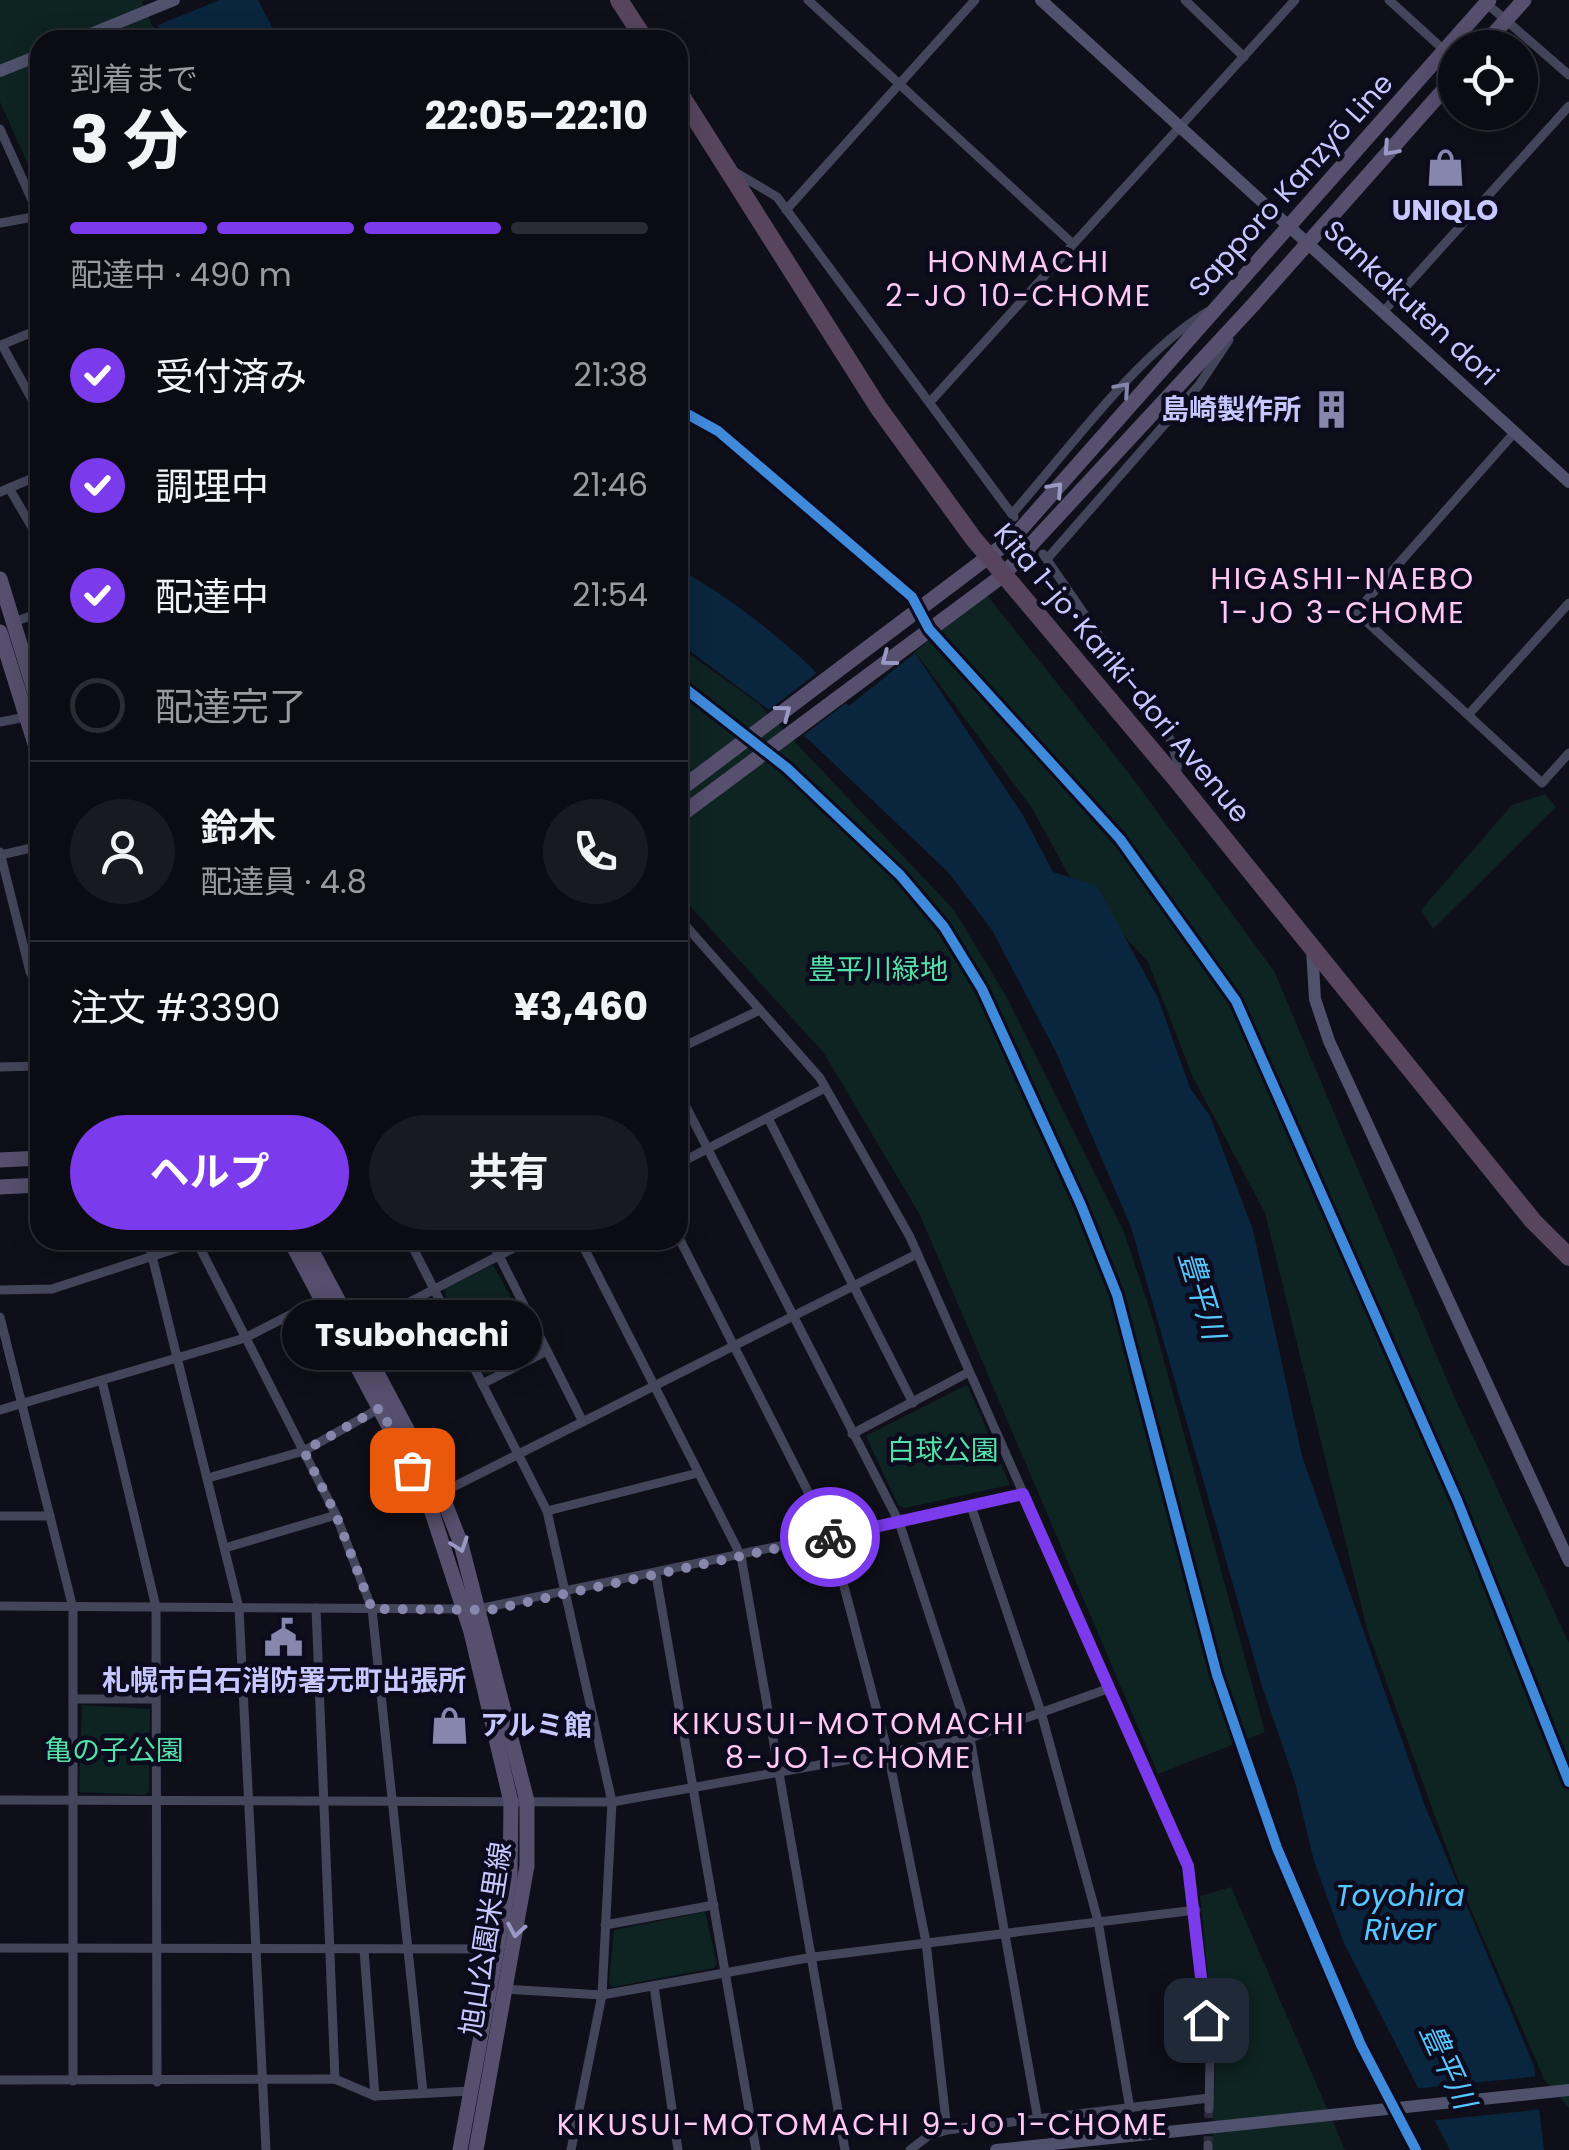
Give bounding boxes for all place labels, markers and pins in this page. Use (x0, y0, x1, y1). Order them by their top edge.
shop icon: UNIQLO (1424, 146, 1466, 188)
place label: UNIQLO (1392, 191, 1498, 230)
building icon: 島崎製作所 (1310, 388, 1352, 430)
place label: 島崎製作所 (1161, 390, 1301, 429)
callout: Tsubohachi (282, 1300, 542, 1370)
pin (370, 1428, 455, 1513)
public building icon: 札幌市白石消防署元町出張所 (263, 1616, 305, 1658)
place label: 札幌市白石消防署元町出張所 (102, 1661, 466, 1700)
shop icon: アルミ館 (429, 1704, 471, 1746)
place label: アルミ館 (480, 1706, 592, 1745)
pin (1164, 1978, 1249, 2063)

